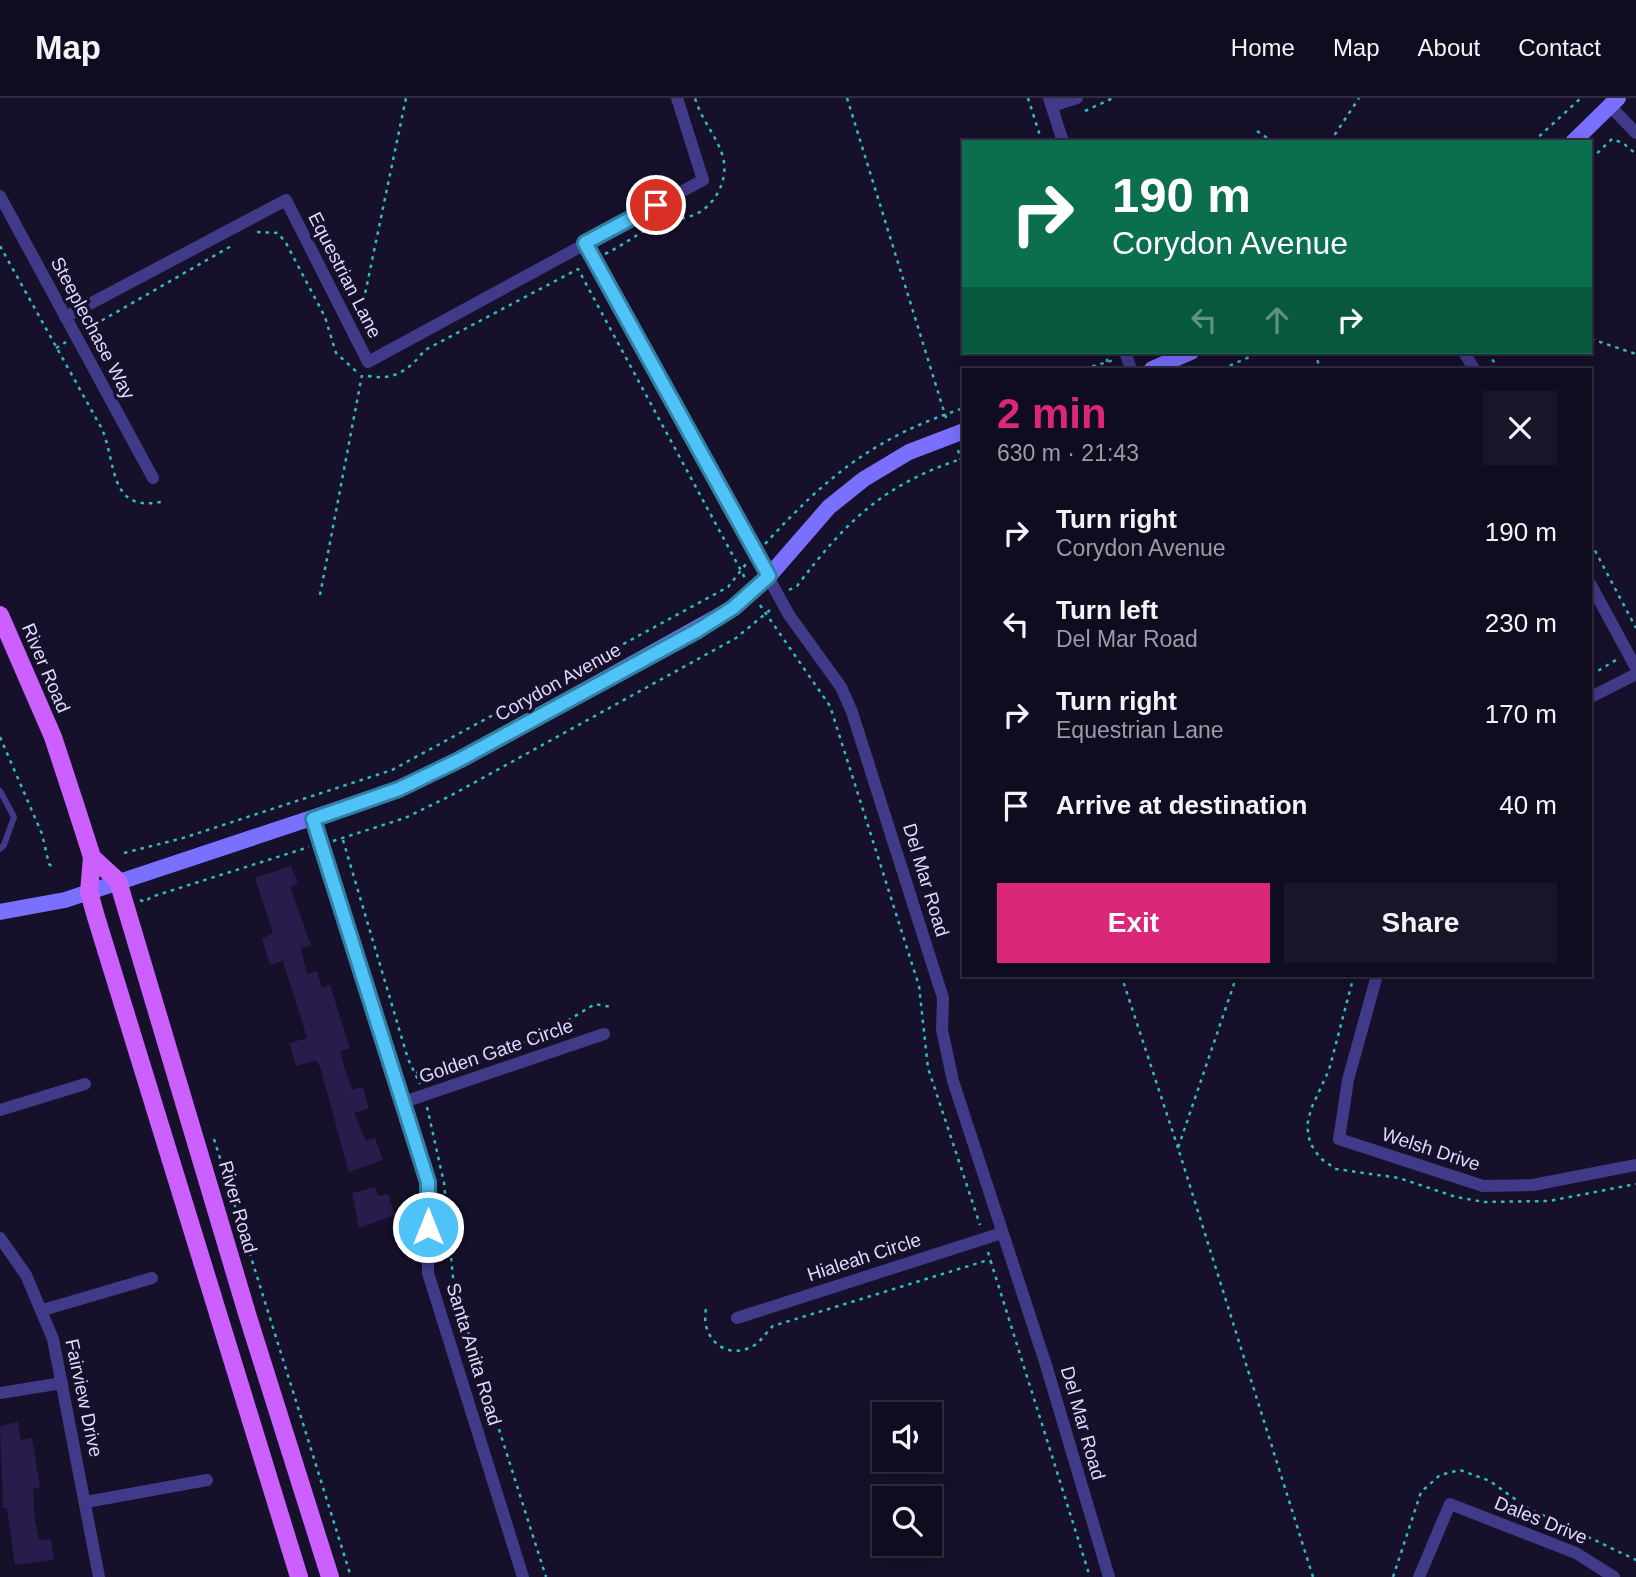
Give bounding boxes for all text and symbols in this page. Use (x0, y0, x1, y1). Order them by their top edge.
text: Map (35, 29, 101, 66)
text: Home (1231, 34, 1295, 61)
text: Map (1333, 34, 1380, 61)
text: About (1418, 34, 1480, 61)
text: Contact (1518, 34, 1601, 61)
icon: right (997, 168, 1088, 259)
text: 190 m (1112, 168, 1251, 222)
pin (626, 175, 686, 235)
icon: arrive (637, 186, 675, 224)
street label: Equestrian Lane (304, 209, 386, 341)
text: Corydon Avenue (1112, 225, 1348, 261)
street label: Steeplechase Way (47, 253, 140, 403)
icon: left (1185, 301, 1223, 339)
icon: ahead (1258, 301, 1296, 339)
icon: right (1331, 301, 1369, 339)
text: 2 min (997, 390, 1107, 437)
button: close (1483, 391, 1557, 465)
text: 630 m · 21:43 (997, 440, 1139, 466)
text: Turn right (1056, 504, 1177, 534)
icon: right (997, 514, 1035, 552)
text: 190 m (1485, 517, 1557, 547)
text: Corydon Avenue (1056, 535, 1226, 561)
text: Turn left (1056, 595, 1158, 625)
icon: left (997, 605, 1035, 643)
text: 230 m (1485, 608, 1557, 638)
street label: River Road (18, 620, 74, 716)
text: Del Mar Road (1056, 626, 1198, 652)
street label: Corydon Avenue (492, 639, 624, 725)
text: Turn right (1056, 686, 1177, 716)
icon: right (997, 696, 1035, 734)
text: 170 m (1485, 699, 1557, 729)
text: Equestrian Lane (1056, 717, 1224, 743)
icon: arrive (997, 787, 1035, 825)
text: Arrive at destination (1056, 790, 1307, 820)
text: 40 m (1499, 790, 1557, 820)
street label: Del Mar Road (899, 821, 953, 939)
button: Exit (997, 883, 1270, 963)
button: Share (1284, 883, 1557, 963)
street label: Golden Gate Circle (416, 1015, 576, 1087)
street label: Welsh Drive (1379, 1123, 1483, 1175)
street label: River Road (215, 1158, 261, 1256)
position arrow (391, 1190, 465, 1264)
street label: Hialeah Circle (805, 1229, 923, 1285)
street label: Santa Anita Road (442, 1280, 506, 1428)
street label: Fairview Drive (61, 1337, 107, 1459)
street label: Del Mar Road (1057, 1364, 1109, 1482)
map controls (872, 1402, 942, 1556)
button: sound (872, 1402, 942, 1472)
button: search (872, 1486, 942, 1556)
street label: Dales Drive (1492, 1492, 1590, 1548)

